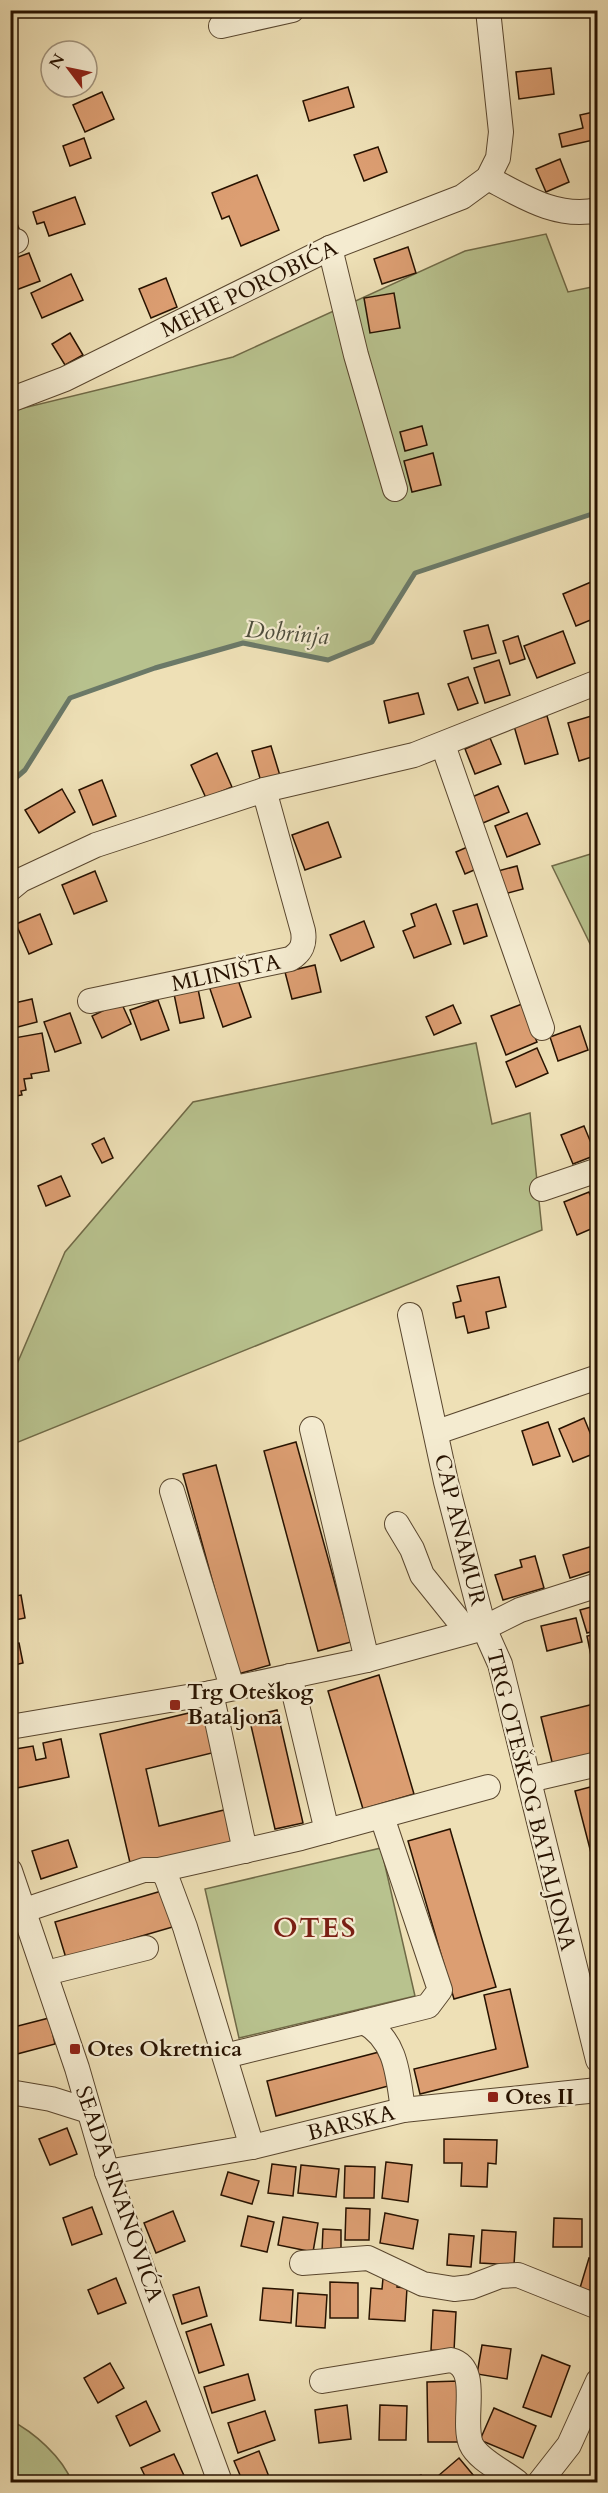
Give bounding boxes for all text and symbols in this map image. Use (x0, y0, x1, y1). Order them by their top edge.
north arrow (39, 39, 99, 99)
text: N (44, 50, 70, 73)
street label: MEHE POROBIĆA (156, 233, 343, 345)
water label: Dobrinja (244, 613, 331, 653)
street label: MLINIŠTA (169, 947, 284, 999)
street label: CAP ANAMUR (427, 1451, 494, 1610)
street label: TRG OTEŠKOG BATALJONA (479, 1646, 583, 1954)
place label: Trg Oteškog Bataljona (187, 1677, 314, 1732)
marker: Trg Oteškog Bataljona (168, 1698, 182, 1712)
district label: OTES (273, 1909, 357, 1947)
place label: Otes Okretnica (87, 2034, 242, 2064)
marker: Otes Okretnica (68, 2042, 82, 2056)
street label: SEADA SINANOVIĆA (68, 2082, 170, 2306)
place label: Otes II (505, 2082, 574, 2112)
marker: Otes II (486, 2090, 500, 2104)
street label: BARSKA (304, 2098, 398, 2148)

